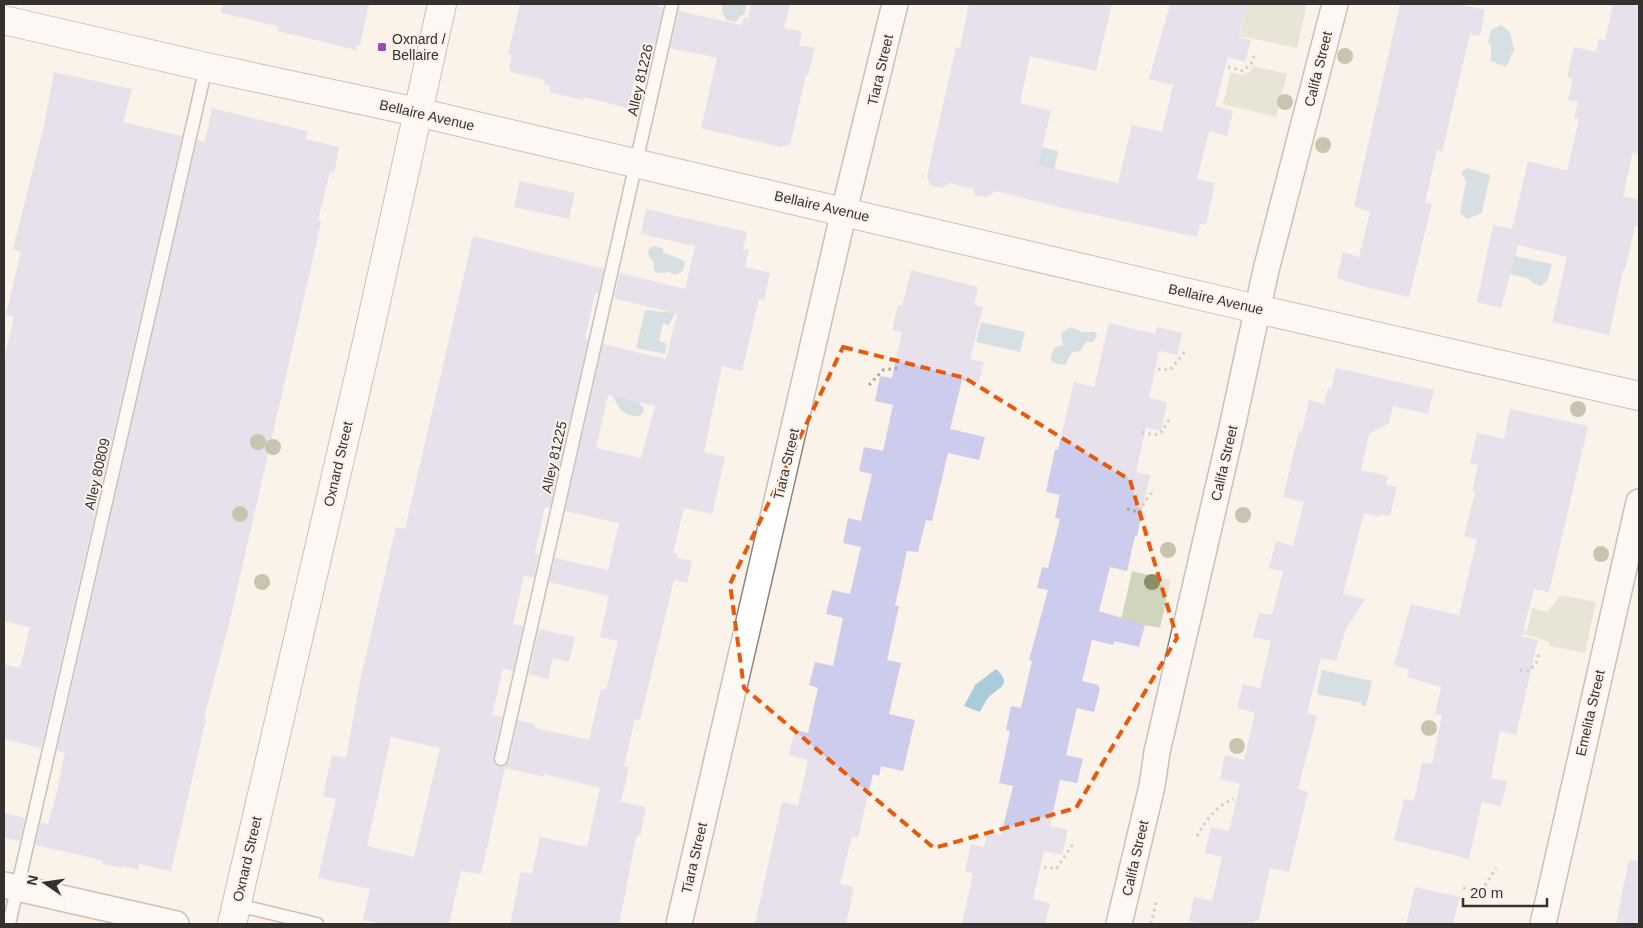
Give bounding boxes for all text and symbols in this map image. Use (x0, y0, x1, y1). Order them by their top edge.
street label: Califa Street (1301, 30, 1335, 108)
place label: Oxnard / Bellaire (392, 31, 446, 63)
street label: Tiara Street (864, 33, 896, 107)
marker: Oxnard / Bellaire (376, 41, 388, 53)
street label: Alley 81226 (624, 42, 656, 117)
street label: Bellaire Avenue (378, 96, 476, 134)
street label: Bellaire Avenue (773, 187, 871, 225)
street label: Bellaire Avenue (1167, 280, 1265, 318)
street label: Alley 81225 (538, 419, 570, 494)
street label: Oxnard Street (320, 420, 356, 508)
street label: Califa Street (1208, 424, 1240, 502)
street label: Tiara Street (770, 427, 802, 501)
street label: Alley 80809 (81, 436, 113, 511)
street label: Emelita Street (1572, 668, 1608, 758)
street label: Oxnard Street (229, 815, 265, 903)
street label: Califa Street (1119, 819, 1151, 897)
street label: Tiara Street (678, 821, 710, 895)
north arrow (20, 858, 70, 908)
text: N (23, 873, 41, 887)
scale bar (1463, 876, 1547, 908)
text: 20 m (1470, 884, 1503, 901)

